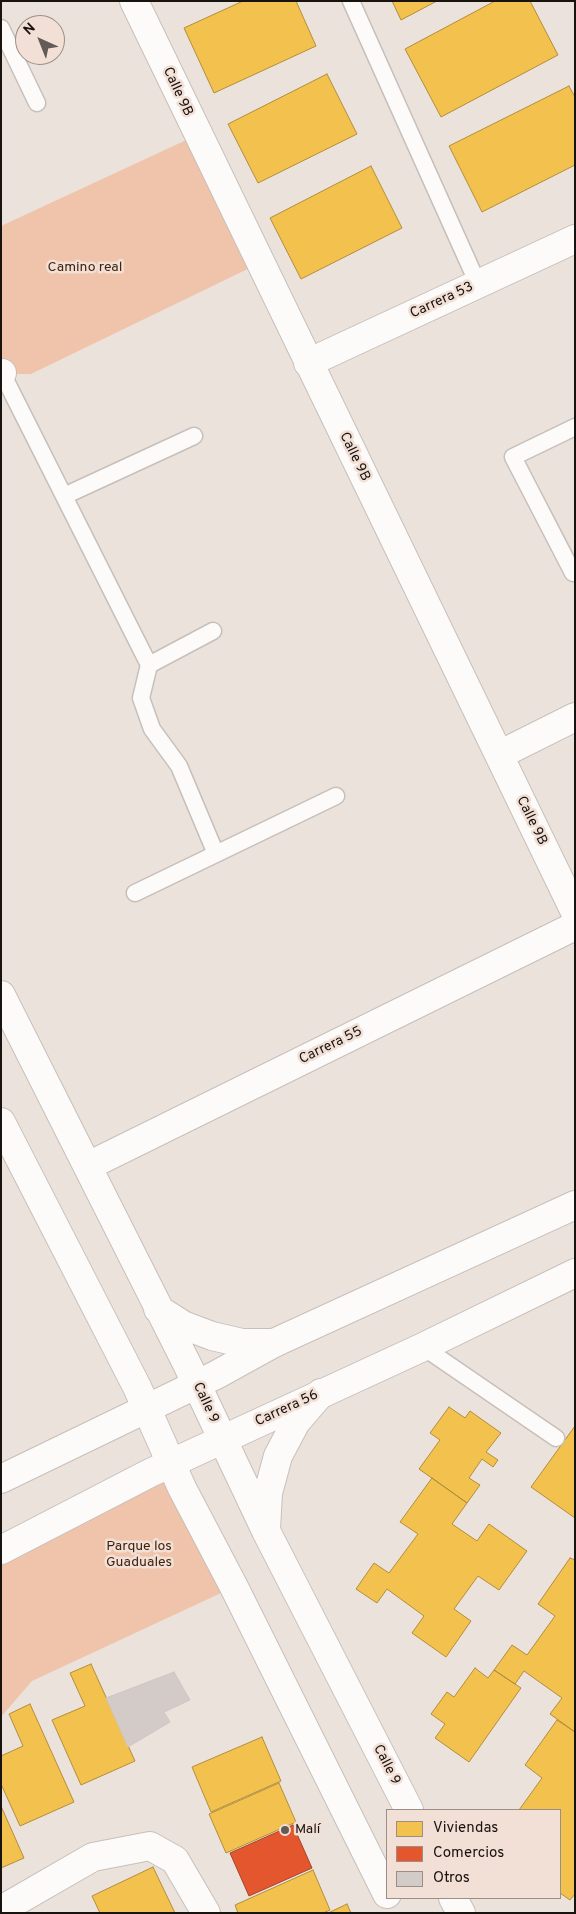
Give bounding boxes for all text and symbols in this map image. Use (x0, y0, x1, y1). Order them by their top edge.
north arrow (15, 15, 65, 65)
text: N (20, 20, 39, 39)
street label: Calle 9B (158, 65, 196, 119)
park label: Camino real (48, 260, 122, 276)
street label: Carrera 53 (408, 279, 476, 323)
street label: Calle 9B (335, 430, 373, 484)
street label: Calle 9B (512, 794, 550, 848)
street label: Carrera 55 (297, 1024, 365, 1068)
street label: Calle 9 (188, 1380, 222, 1426)
street label: Carrera 56 (253, 1387, 321, 1431)
park label: Parque los Guaduales (106, 1539, 172, 1571)
street label: Calle 9 (369, 1742, 403, 1788)
legend (386, 1809, 561, 1899)
text: Viviendas (433, 1819, 498, 1838)
place label: Malí (295, 1822, 320, 1838)
marker: Malí (279, 1824, 291, 1836)
text: Comercios (433, 1844, 504, 1863)
text: Otros (433, 1869, 470, 1888)

